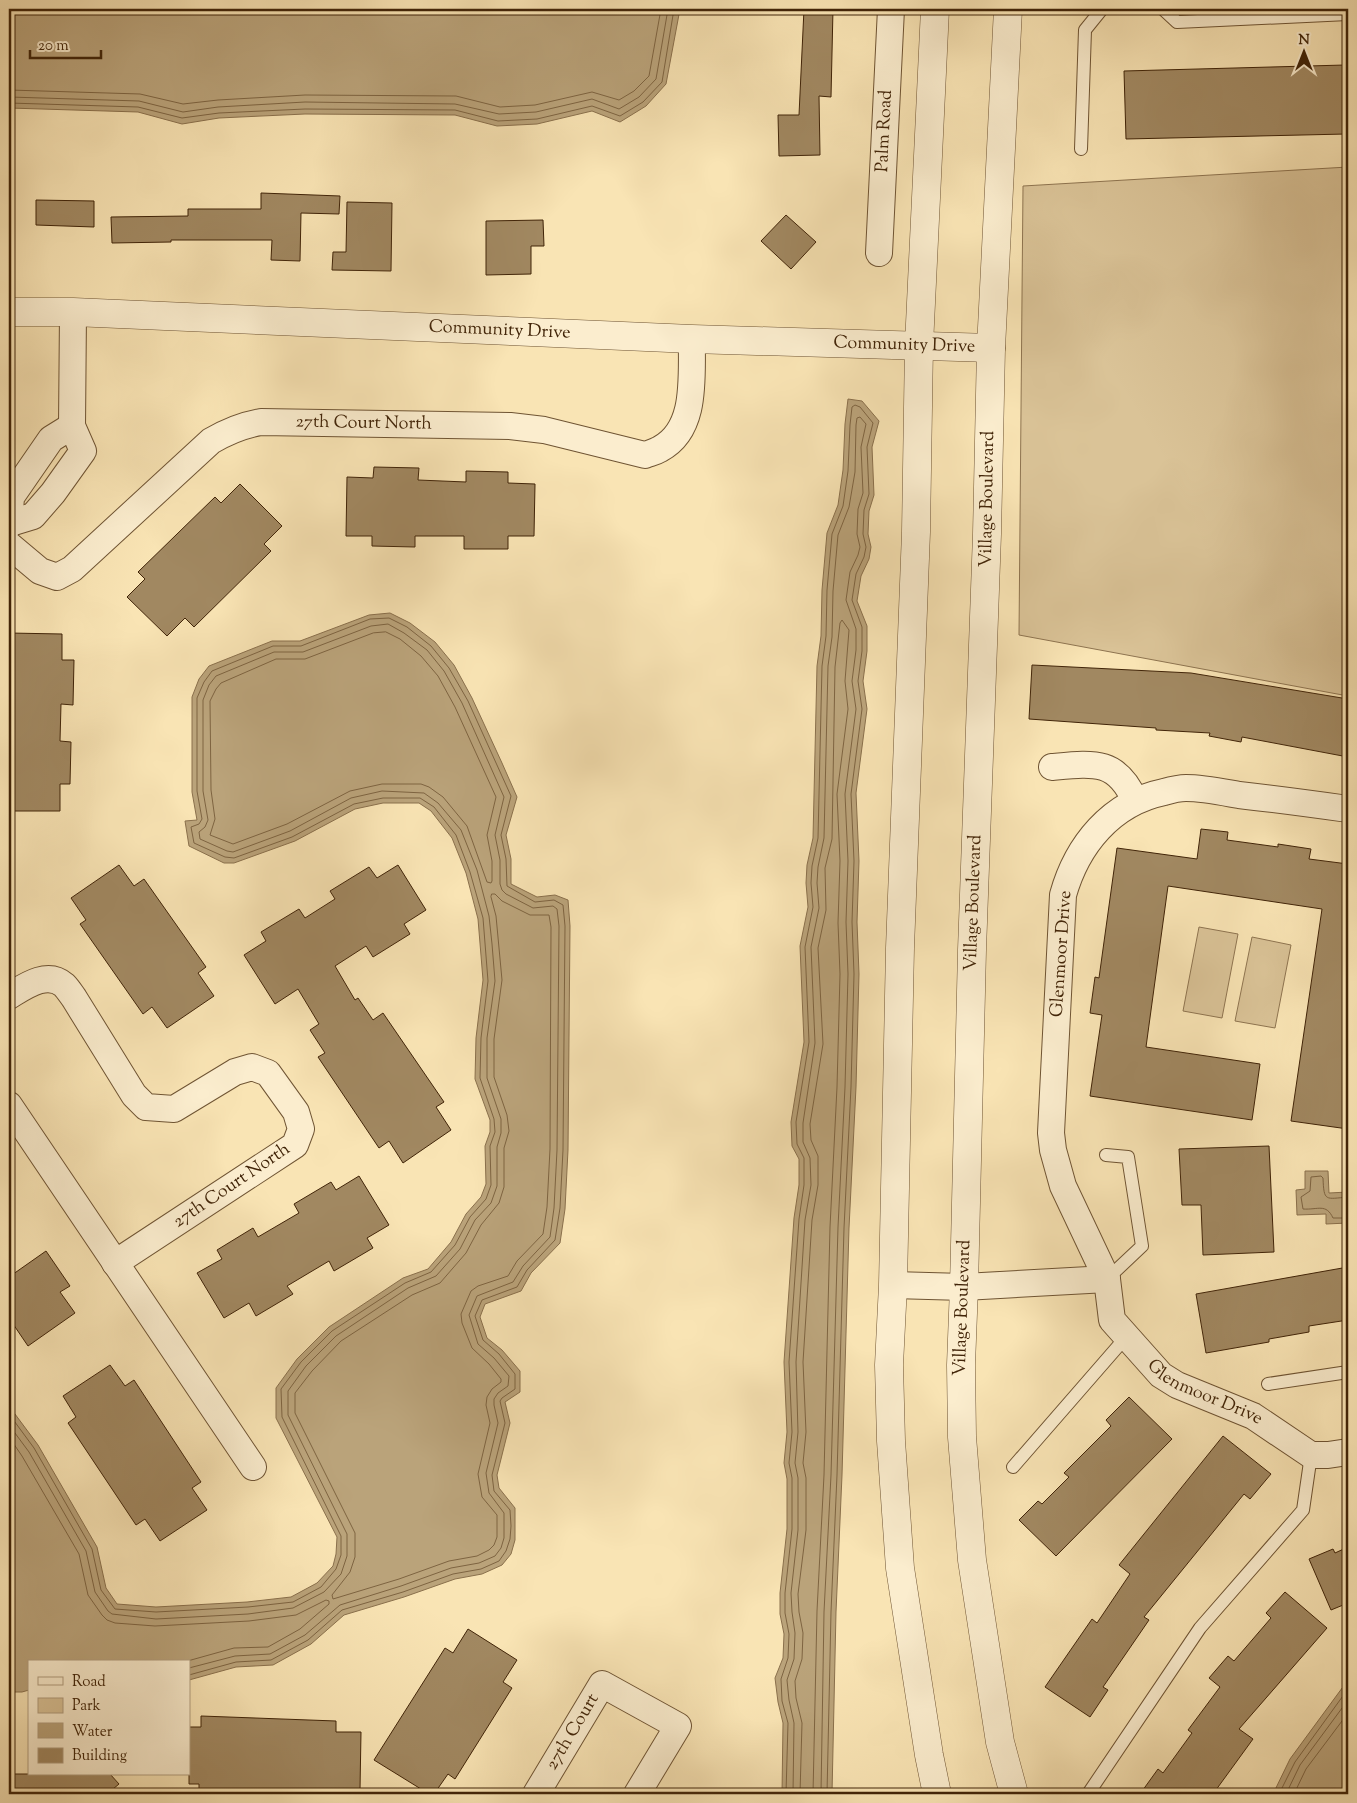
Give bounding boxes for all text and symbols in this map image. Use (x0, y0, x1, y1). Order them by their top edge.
scale bar (30, 28, 101, 60)
north arrow (1280, 28, 1330, 78)
text: N (1298, 31, 1310, 51)
text: 20 m (38, 36, 69, 57)
street label: Palm Road (870, 89, 900, 173)
street label: Community Drive (428, 315, 571, 347)
street label: Community Drive (833, 330, 976, 361)
street label: 27th Court North (295, 410, 433, 438)
street label: Village Boulevard (974, 431, 1002, 567)
street label: Village Boulevard (959, 834, 989, 972)
street label: Glenmoor Drive (1045, 890, 1079, 1018)
street label: 27th Court North (168, 1137, 296, 1235)
street label: Village Boulevard (948, 1239, 978, 1377)
street label: Glenmoor Drive (1140, 1354, 1268, 1432)
legend (28, 1660, 190, 1776)
text: Road (72, 1672, 106, 1693)
street label: 27th Court (540, 1689, 606, 1775)
text: Park (72, 1696, 101, 1717)
text: Water (72, 1722, 113, 1743)
text: Building (72, 1746, 127, 1767)

